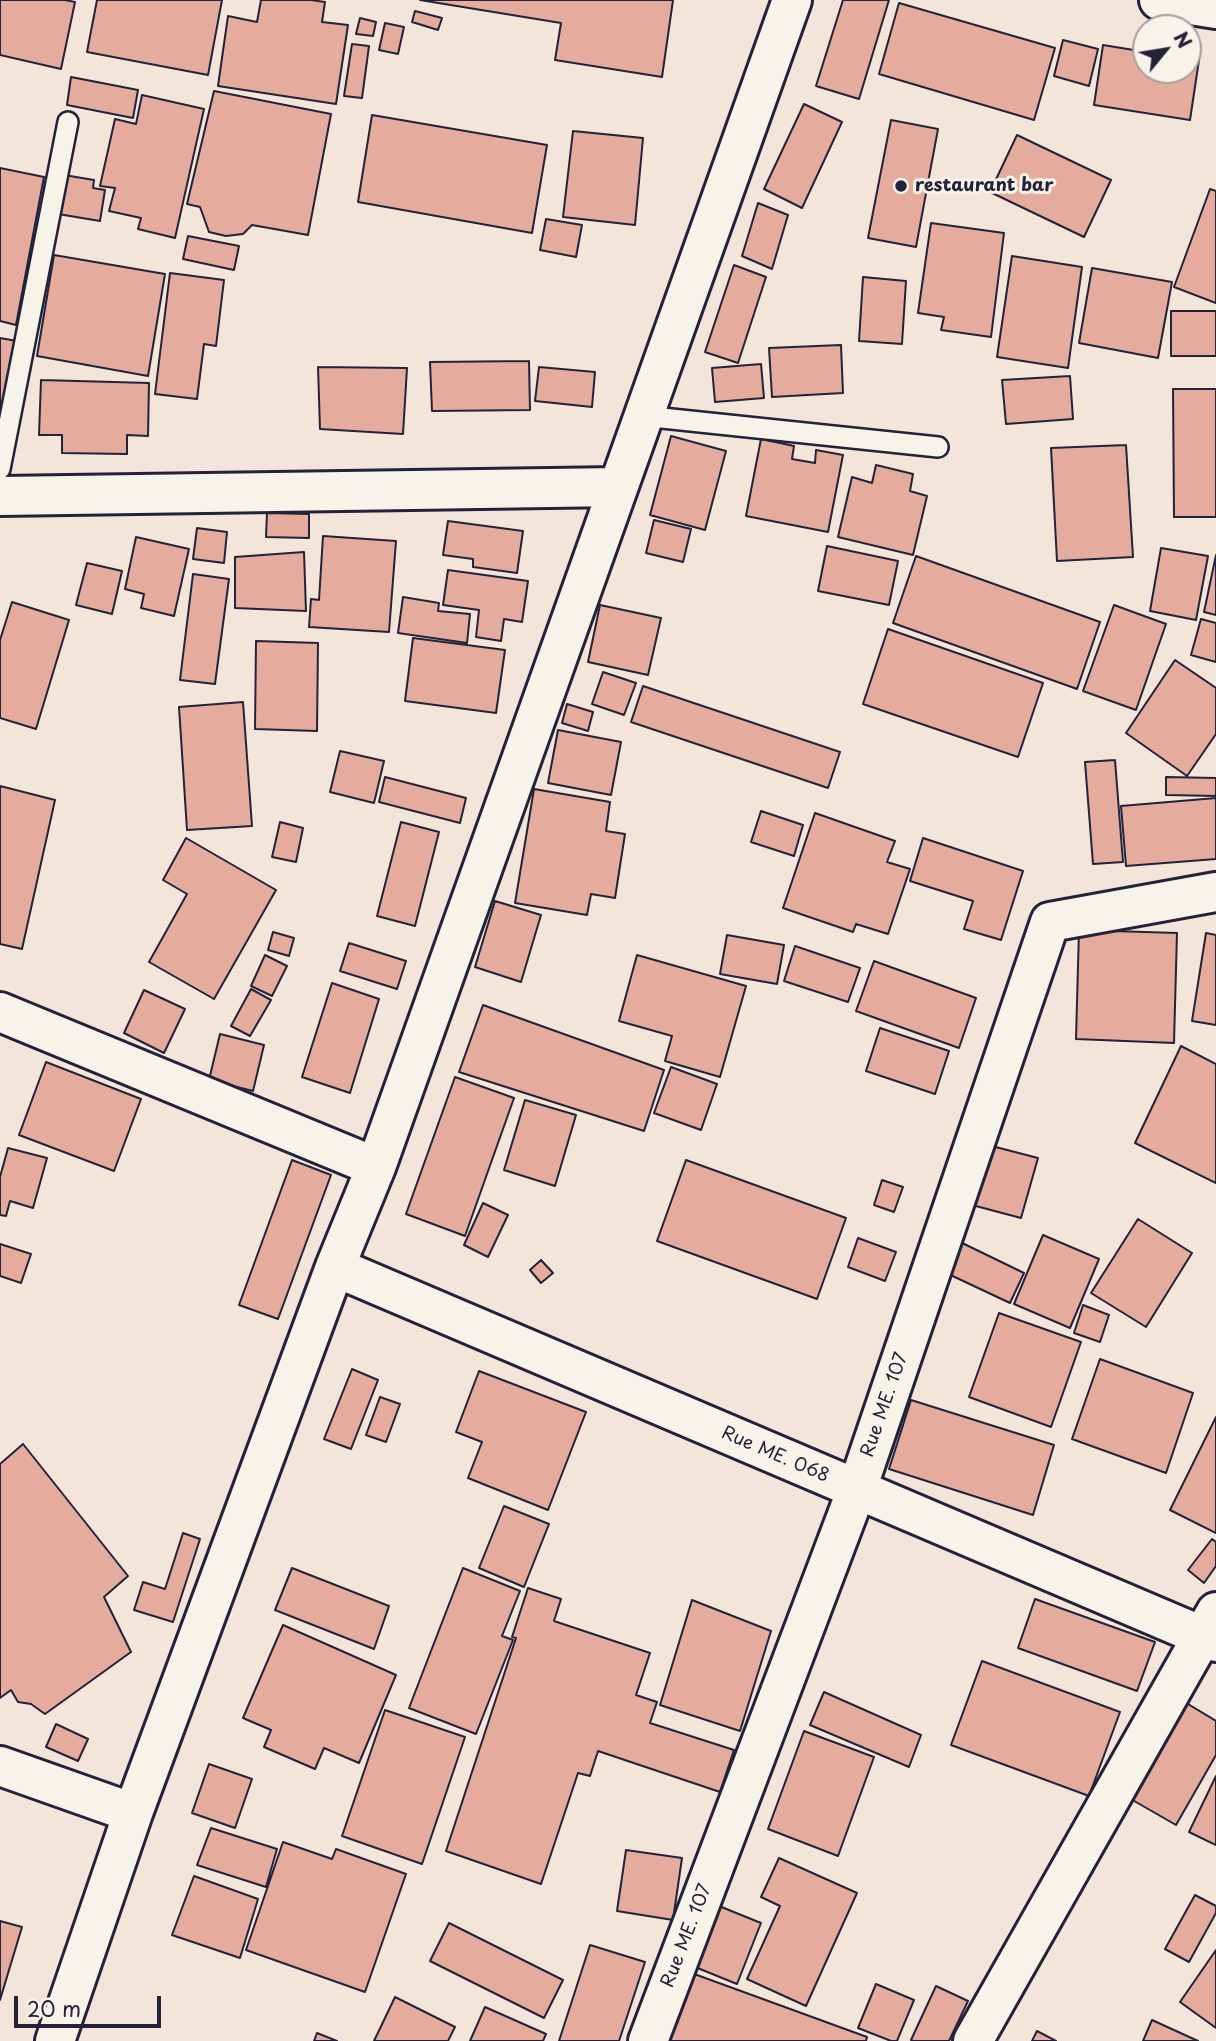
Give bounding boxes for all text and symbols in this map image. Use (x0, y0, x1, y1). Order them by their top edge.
north arrow (1132, 14, 1202, 84)
text: N (1168, 26, 1199, 53)
place label: restaurant bar (915, 175, 1053, 197)
marker: restaurant bar (893, 178, 909, 194)
street label: Rue ME. 107 (857, 1350, 913, 1460)
street label: Rue ME. 068 (718, 1423, 832, 1487)
street label: Rue ME. 107 (657, 1881, 717, 1991)
scale bar (18, 1982, 164, 2026)
text: 20 m (27, 1992, 81, 2024)

